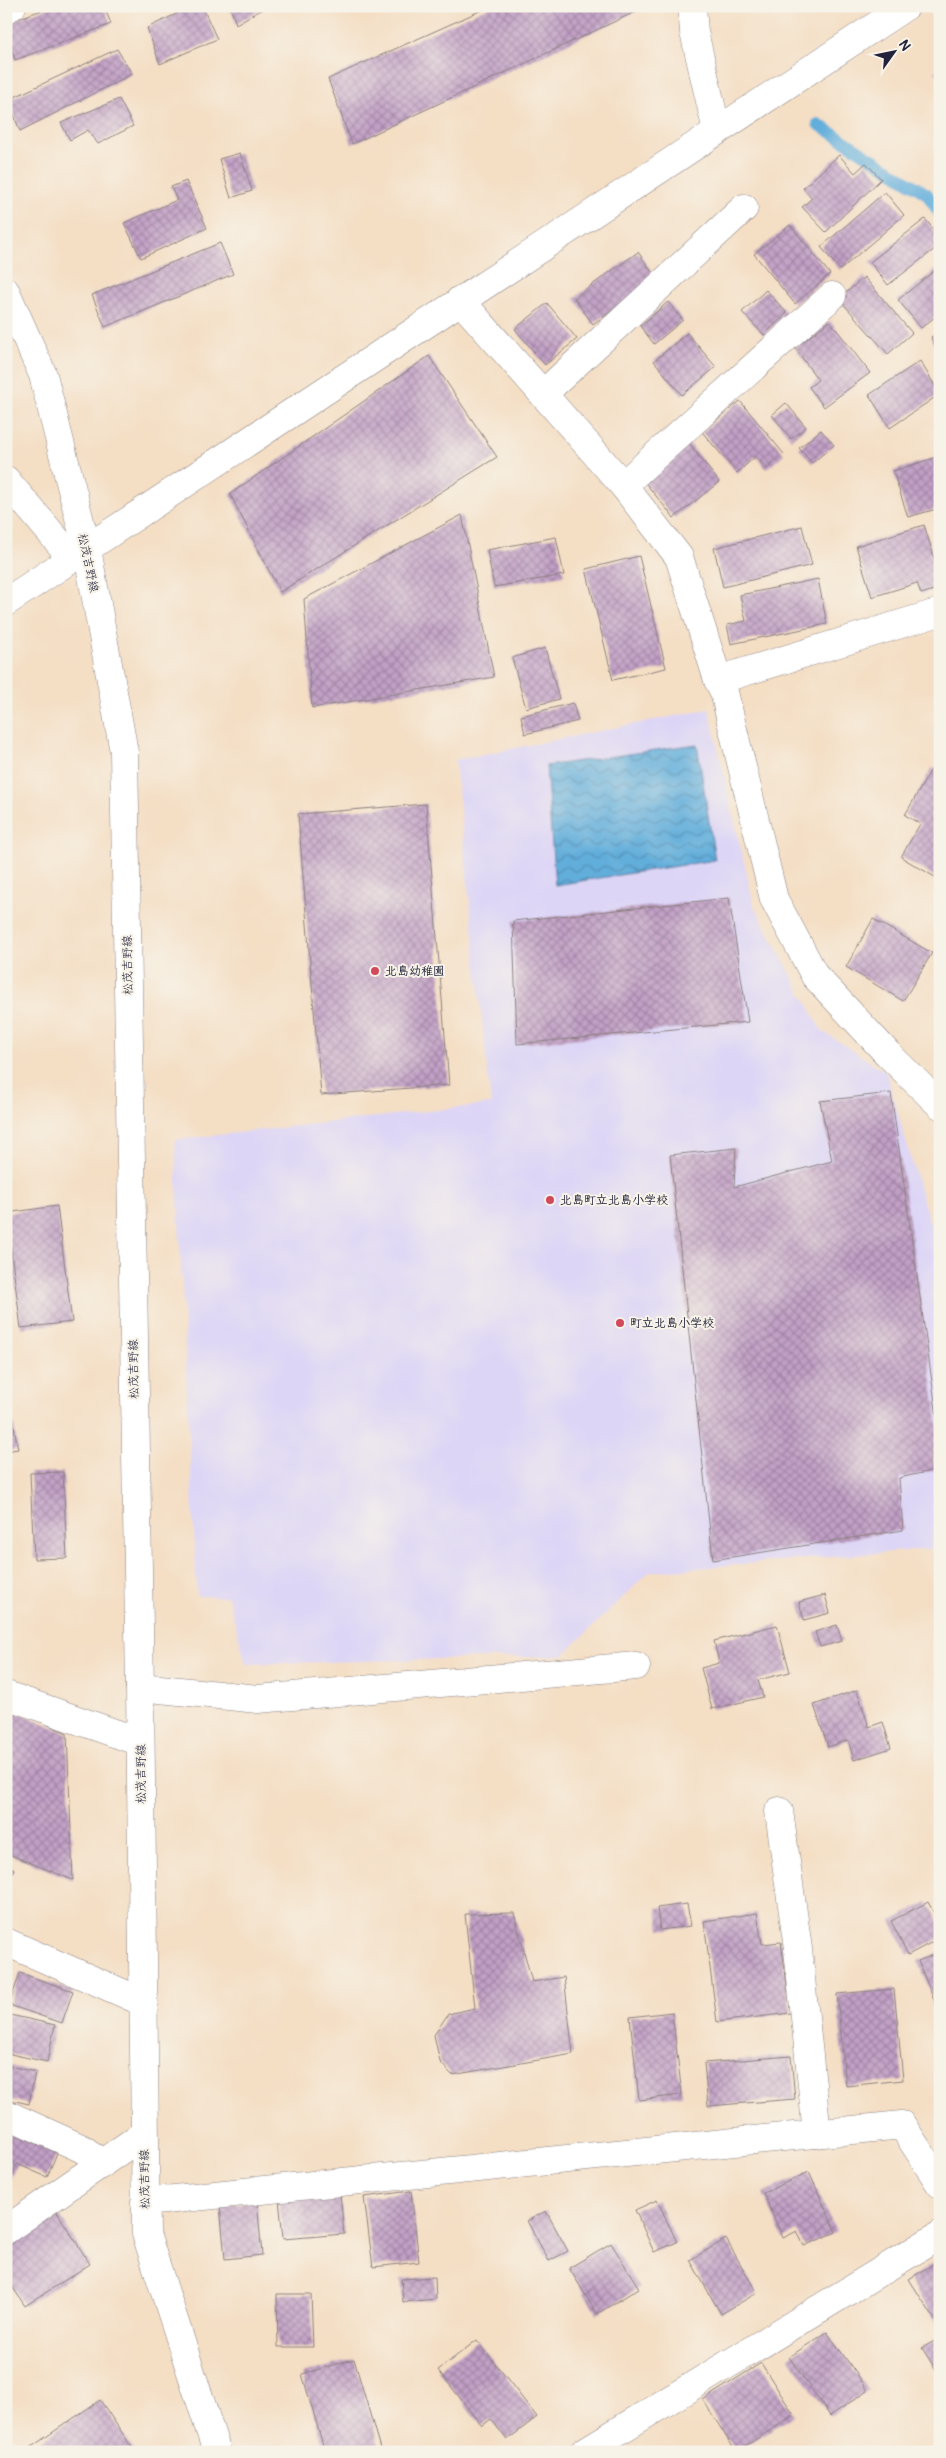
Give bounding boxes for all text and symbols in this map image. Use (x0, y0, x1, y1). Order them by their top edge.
north arrow (868, 28, 918, 78)
text: N (895, 37, 914, 54)
street label: 松茂吉野線 (74, 532, 102, 594)
street label: 松茂吉野線 (120, 935, 136, 995)
place label: 北島幼稚園 (385, 964, 445, 979)
marker: 北島幼稚園 (369, 965, 381, 977)
place label: 北島町立北島小学校 (560, 1193, 668, 1208)
marker: 北島町立北島小学校 (544, 1194, 556, 1206)
place label: 町立北島小学校 (630, 1316, 714, 1331)
marker: 町立北島小学校 (614, 1317, 626, 1329)
street label: 松茂吉野線 (126, 1339, 142, 1399)
street label: 松茂吉野線 (134, 1744, 149, 1804)
street label: 松茂吉野線 (137, 2149, 153, 2209)

